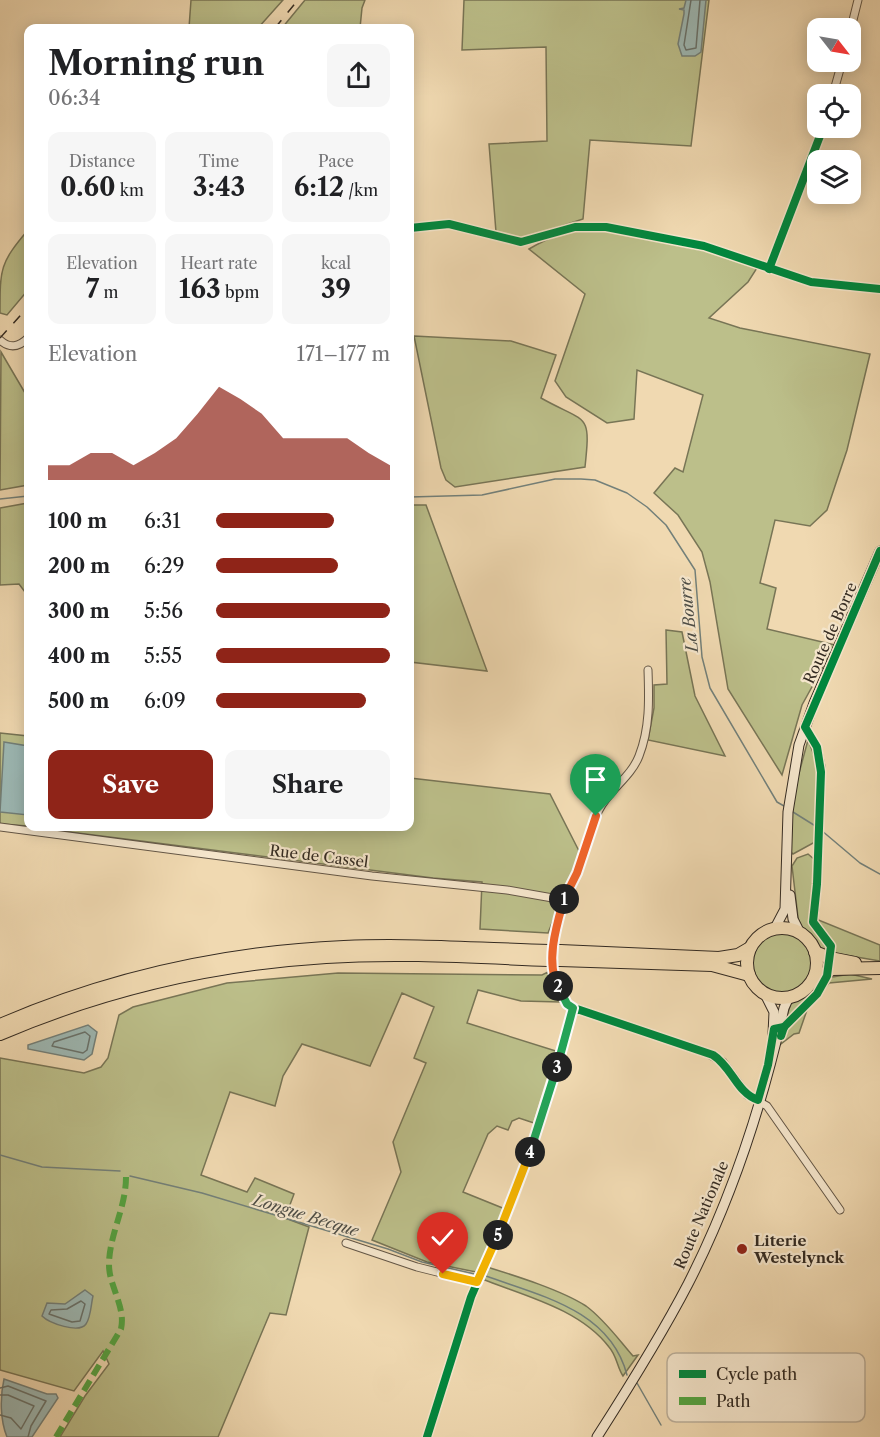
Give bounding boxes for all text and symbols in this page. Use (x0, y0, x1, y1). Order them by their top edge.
north arrow (807, 18, 861, 72)
map controls (807, 18, 861, 204)
text: Morning run (48, 43, 264, 84)
button: share (327, 44, 390, 107)
button: locate (807, 84, 861, 138)
text: 06:34 (48, 86, 101, 110)
button: layers (807, 150, 861, 204)
text: Distance (69, 151, 135, 171)
text: Time (199, 151, 239, 171)
text: Pace (318, 151, 354, 171)
text: 0.60 (60, 171, 116, 203)
text: 3:43 (193, 171, 245, 203)
text: 6:12 (294, 171, 344, 203)
text: km (116, 180, 144, 200)
text: /km (344, 180, 378, 200)
text: Elevation (66, 253, 138, 273)
text: Heart rate (180, 253, 258, 273)
text: kcal (321, 253, 351, 273)
text: 7 (86, 273, 99, 305)
text: 163 (179, 273, 221, 305)
text: 39 (321, 273, 351, 305)
text: m (99, 282, 118, 302)
text: bpm (221, 282, 259, 302)
text: Elevation (48, 342, 137, 366)
text: 171–177 m (297, 342, 390, 366)
text: 100 m (48, 509, 107, 533)
text: 6:31 (144, 509, 181, 533)
text: 200 m (48, 554, 110, 578)
text: 6:29 (144, 554, 185, 578)
water label: La Bourre (674, 575, 702, 655)
street label: Route de Borre (799, 579, 861, 687)
text: 300 m (48, 599, 110, 623)
text: 5:56 (144, 599, 183, 623)
text: 400 m (48, 644, 110, 668)
text: 5:55 (144, 644, 182, 668)
text: 500 m (48, 689, 109, 713)
text: 6:09 (144, 689, 186, 713)
button: Save (48, 750, 213, 819)
button: Share (225, 750, 390, 819)
pin (570, 754, 621, 816)
icon: arrive (579, 763, 612, 796)
street label: Rue de Cassel (268, 841, 370, 872)
pin: 1 (549, 884, 579, 914)
text: 1 (560, 889, 568, 909)
pin: 2 (543, 971, 573, 1001)
text: 2 (553, 976, 563, 996)
pin: 3 (542, 1052, 572, 1082)
text: 3 (552, 1057, 562, 1077)
pin: 4 (515, 1137, 545, 1167)
text: 4 (525, 1142, 535, 1162)
street label: Route Nationale (670, 1158, 732, 1272)
water label: Longue Becque (249, 1189, 362, 1241)
pin (417, 1212, 468, 1274)
pin: 5 (483, 1220, 513, 1250)
icon: check (426, 1221, 459, 1254)
text: 5 (494, 1225, 502, 1245)
place label: Literie Westelynck (753, 1231, 845, 1267)
marker: Literie Westelynck (735, 1242, 749, 1256)
legend (667, 1353, 865, 1422)
text: Cycle path (716, 1364, 797, 1384)
text: Path (716, 1391, 750, 1411)

